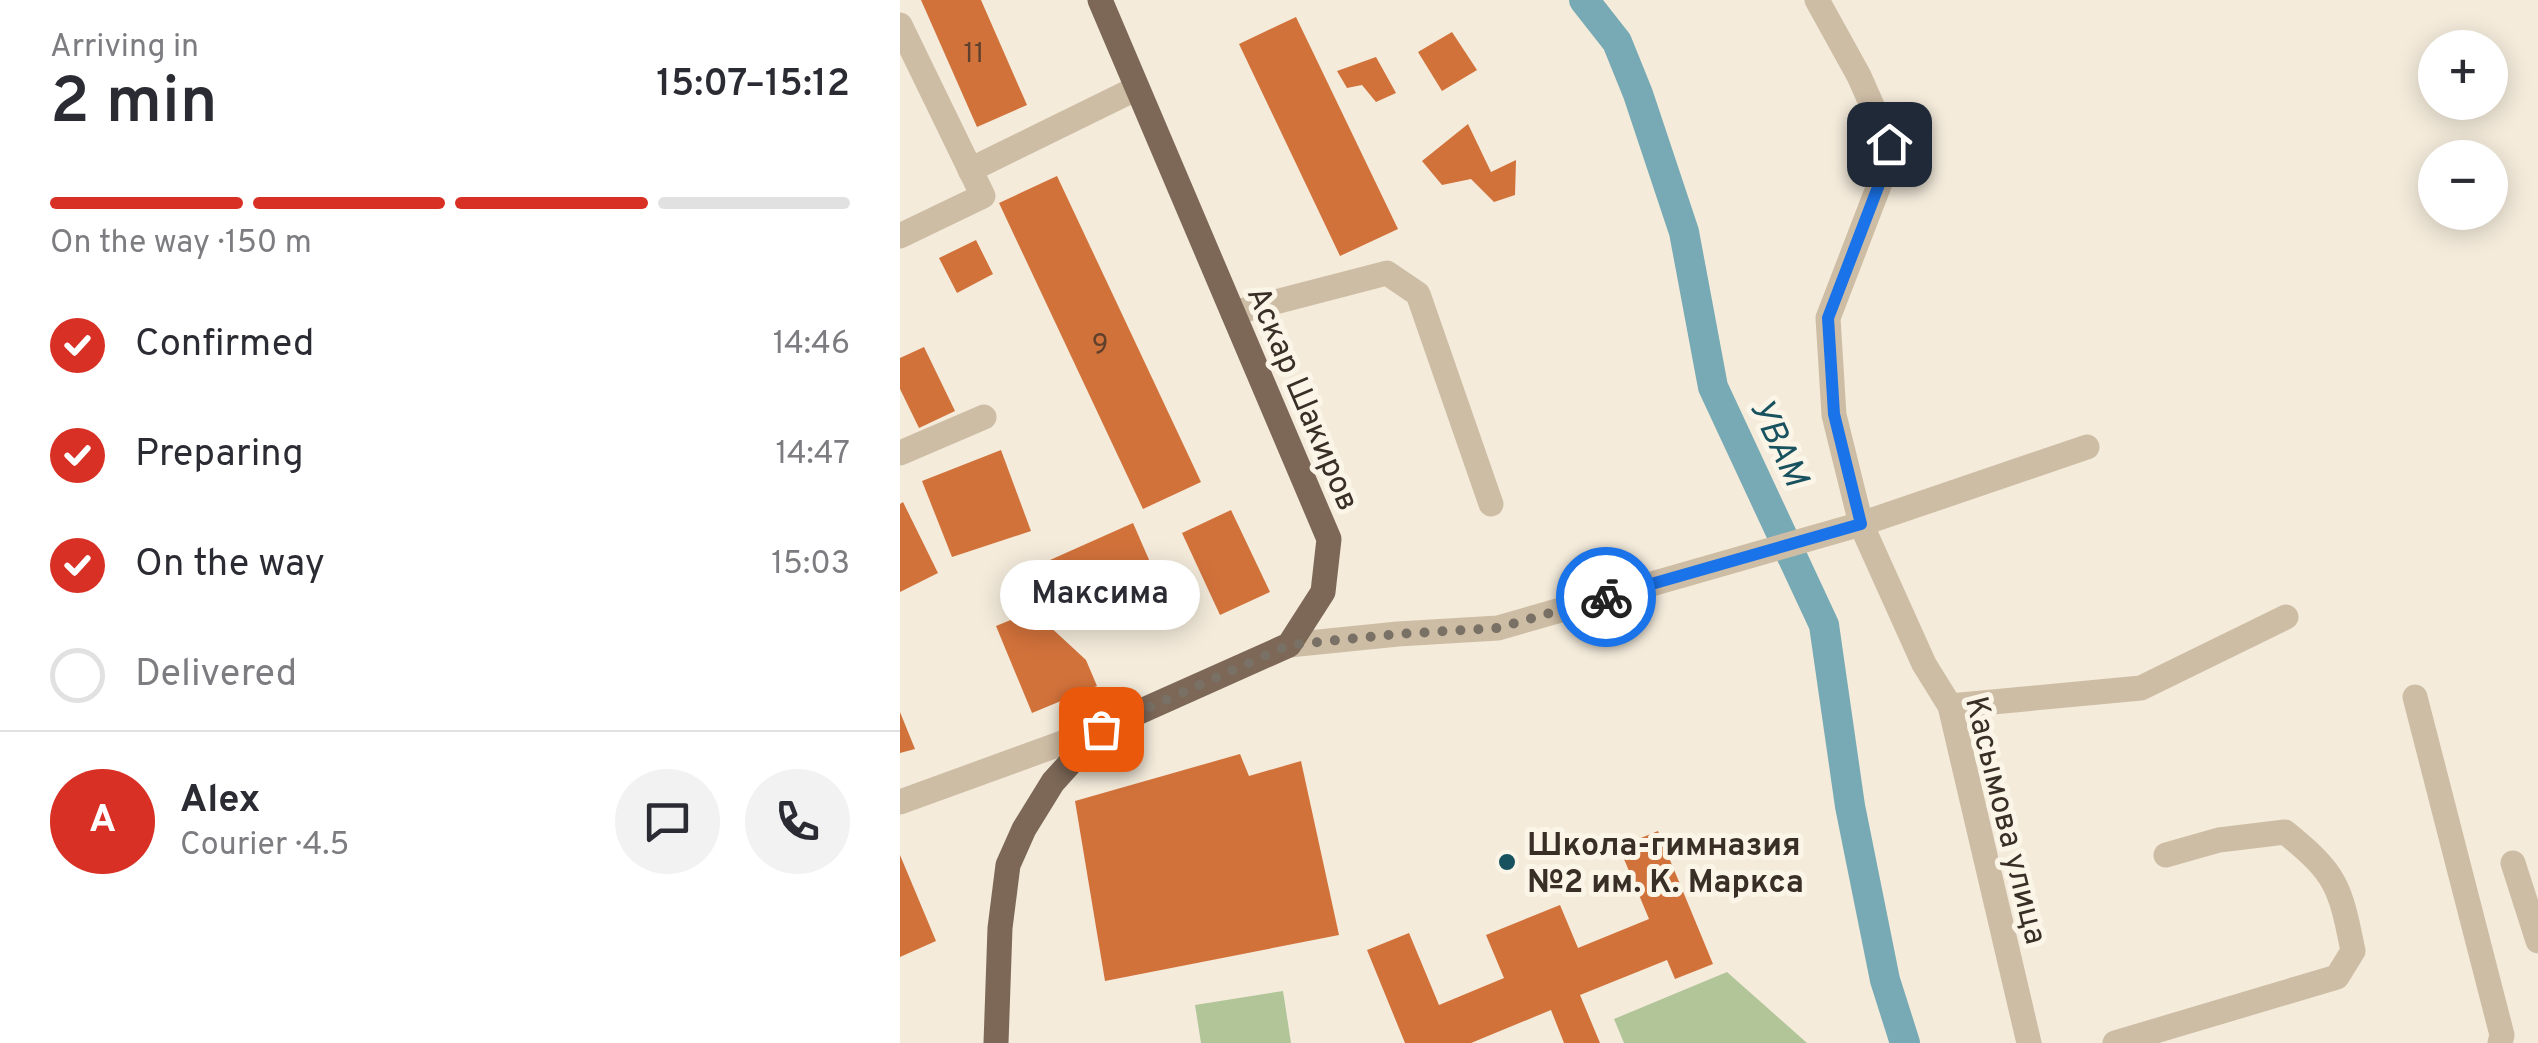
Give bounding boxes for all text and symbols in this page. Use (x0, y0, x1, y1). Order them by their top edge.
text: Arriving in (50, 28, 199, 68)
map controls (2418, 30, 2508, 230)
button: + (2418, 30, 2508, 120)
house number: 11 (964, 37, 984, 73)
text: 15:07–15:12 (656, 61, 850, 110)
text: 2 min (50, 64, 218, 146)
pin (1847, 102, 1932, 187)
icon: home (1862, 117, 1917, 172)
button: − (2418, 140, 2508, 230)
text: On the way · 150 m (50, 224, 312, 264)
street label: Аскар Шакиров (1236, 281, 1366, 517)
icon: check (50, 318, 105, 373)
text: Confirmed (135, 321, 314, 370)
text: 14:46 (773, 325, 850, 365)
house number: 9 (1092, 328, 1108, 364)
water label: УВАМ (1738, 392, 1817, 496)
icon: check (50, 428, 105, 483)
text: Preparing (135, 431, 304, 480)
text: 14:47 (775, 435, 850, 475)
icon: check (50, 538, 105, 593)
text: On the way (135, 541, 325, 590)
text: 15:03 (771, 545, 850, 585)
courier (1556, 547, 1656, 647)
callout: Максима (1001, 559, 1201, 629)
icon: bike (1579, 570, 1634, 625)
text: Максима (1031, 575, 1169, 615)
text: Delivered (135, 651, 297, 700)
pin (1059, 687, 1144, 772)
street label: Касымова улица (1954, 693, 2054, 949)
icon: bag (1074, 702, 1129, 757)
button: chat (615, 769, 720, 874)
button: phone (745, 769, 850, 874)
text: Alex (180, 777, 260, 826)
text: A (89, 797, 116, 846)
text: Courier · 4.5 (180, 826, 349, 866)
place label: Школа-гимназия №2 им. К. Маркса (1527, 827, 1804, 904)
marker: Школа-гимназия №2 им. К. Маркса (1496, 851, 1518, 873)

